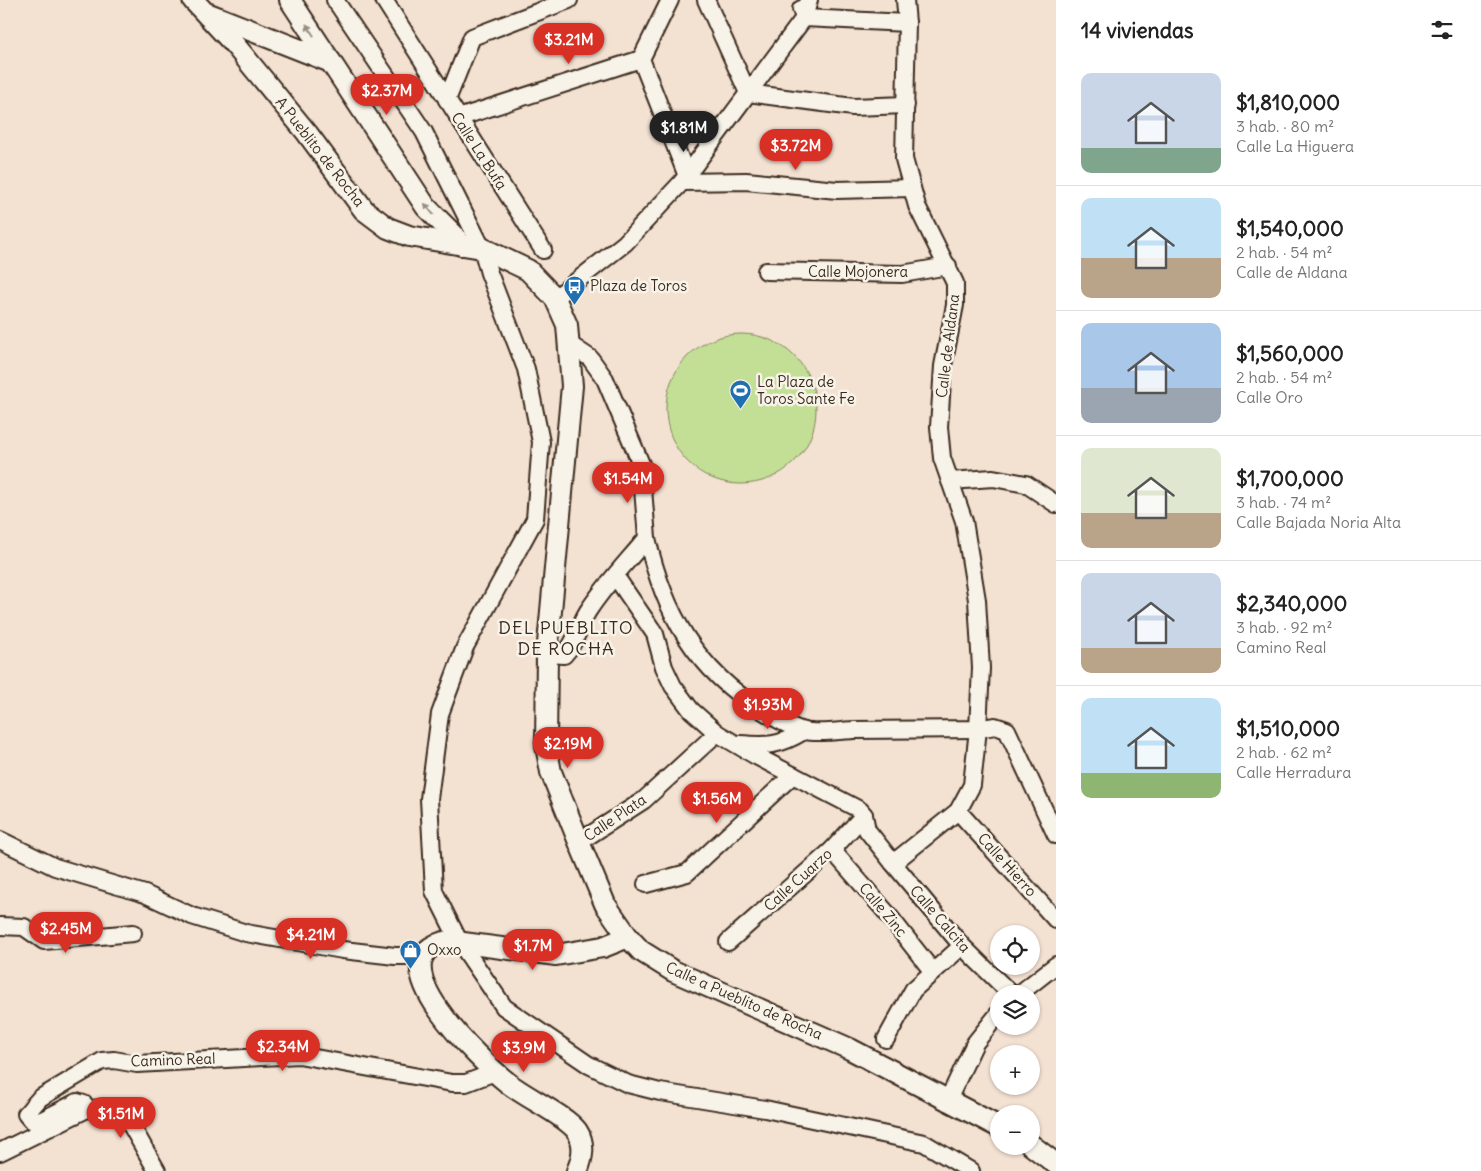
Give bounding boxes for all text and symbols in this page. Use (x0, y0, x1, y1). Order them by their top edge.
icon: filters (1428, 16, 1456, 44)
text: 14 viviendas (1081, 17, 1194, 44)
pin: $3.21M (528, 22, 610, 65)
one-way arrow (305, 24, 315, 37)
text: $3.21M (544, 29, 594, 49)
pin: $2.37M (346, 74, 428, 116)
text: $2.37M (362, 80, 412, 100)
text: $1,810,000 (1236, 89, 1340, 116)
street label: A Pueblito de Rocha (272, 93, 369, 211)
icon: home (1121, 93, 1181, 153)
street label: Calle La Bufa (447, 108, 512, 193)
pin: $1.81M (643, 110, 725, 153)
text: 3 hab. · 80 m² (1236, 116, 1334, 136)
text: $1.81M (661, 117, 707, 137)
pin: $3.72M (755, 128, 837, 171)
text: $3.72M (771, 135, 821, 155)
text: Calle La Higuera (1236, 136, 1354, 156)
one-way arrow (423, 203, 434, 216)
text: $1,540,000 (1236, 215, 1344, 242)
icon: home (1121, 218, 1181, 278)
text: 2 hab. · 54 m² (1236, 242, 1333, 262)
street label: Calle Mojonera (808, 262, 909, 281)
text: Calle de Aldana (1236, 262, 1348, 282)
bus stop icon: Plaza de Toros (562, 274, 586, 305)
place label: Plaza de Toros (590, 276, 687, 295)
street label: Calle de Aldana (932, 292, 963, 399)
text: $1,560,000 (1236, 340, 1344, 367)
icon: home (1121, 343, 1181, 403)
text: 2 hab. · 54 m² (1236, 367, 1333, 387)
place label: La Plaza de Toros Sante Fe (757, 372, 855, 408)
sports icon: La Plaza de Toros Sante Fe (729, 379, 753, 410)
text: Calle Oro (1236, 387, 1303, 407)
pin: $1.54M (587, 462, 669, 504)
text: $1,700,000 (1236, 465, 1344, 492)
text: $1.54M (603, 468, 653, 488)
icon: home (1121, 468, 1181, 528)
text: 3 hab. · 74 m² (1236, 492, 1331, 512)
text: Calle Bajada Noria Alta (1236, 512, 1401, 532)
text: $2,340,000 (1236, 590, 1347, 617)
icon: home (1121, 593, 1181, 653)
district label: DEL PUEBLITO DE ROCHA (498, 616, 634, 660)
text: 3 hab. · 92 m² (1236, 617, 1332, 637)
text: Camino Real (1236, 637, 1326, 657)
pin: $1.93M (727, 688, 809, 730)
text: $1.93M (743, 694, 793, 714)
text: $1,510,000 (1236, 715, 1340, 742)
icon: home (1121, 718, 1181, 778)
pin: $2.19M (527, 726, 609, 769)
text: $2.19M (544, 733, 592, 753)
text: 2 hab. · 62 m² (1236, 742, 1332, 762)
text: Calle Herradura (1236, 762, 1351, 782)
pin: $1.56M (676, 782, 758, 824)
text: $1.56M (692, 788, 742, 808)
street label: Calle Plata (580, 790, 650, 845)
street label: Calle Hierro (974, 829, 1041, 901)
street label: Calle Cuarzo (760, 844, 836, 915)
street label: Calle Zinc (855, 879, 912, 941)
street label: Calle Calcita (906, 881, 975, 957)
pin: $2.45M (25, 912, 107, 954)
text: $2.45M (40, 918, 92, 938)
pin: $4.21M (270, 918, 352, 960)
text: $4.21M (286, 924, 336, 944)
map controls (990, 925, 1040, 1155)
button: locate (990, 925, 1040, 975)
pin: $1.7M (498, 928, 568, 971)
text: $1.7M (513, 935, 553, 955)
shop icon: Oxxo (399, 938, 423, 969)
place label: Oxxo (427, 940, 462, 959)
street label: Calle a Pueblito de Rocha (663, 957, 826, 1044)
button: layers (990, 985, 1040, 1035)
pin: $2.34M (242, 1030, 324, 1072)
pin: $3.9M (489, 1030, 559, 1073)
text: $2.34M (257, 1036, 309, 1056)
text: $3.9M (502, 1037, 546, 1057)
button: + (990, 1045, 1040, 1095)
street label: Camino Real (130, 1049, 216, 1070)
pin: $1.51M (80, 1096, 162, 1139)
text: $1.51M (98, 1103, 144, 1123)
button: − (990, 1105, 1040, 1155)

